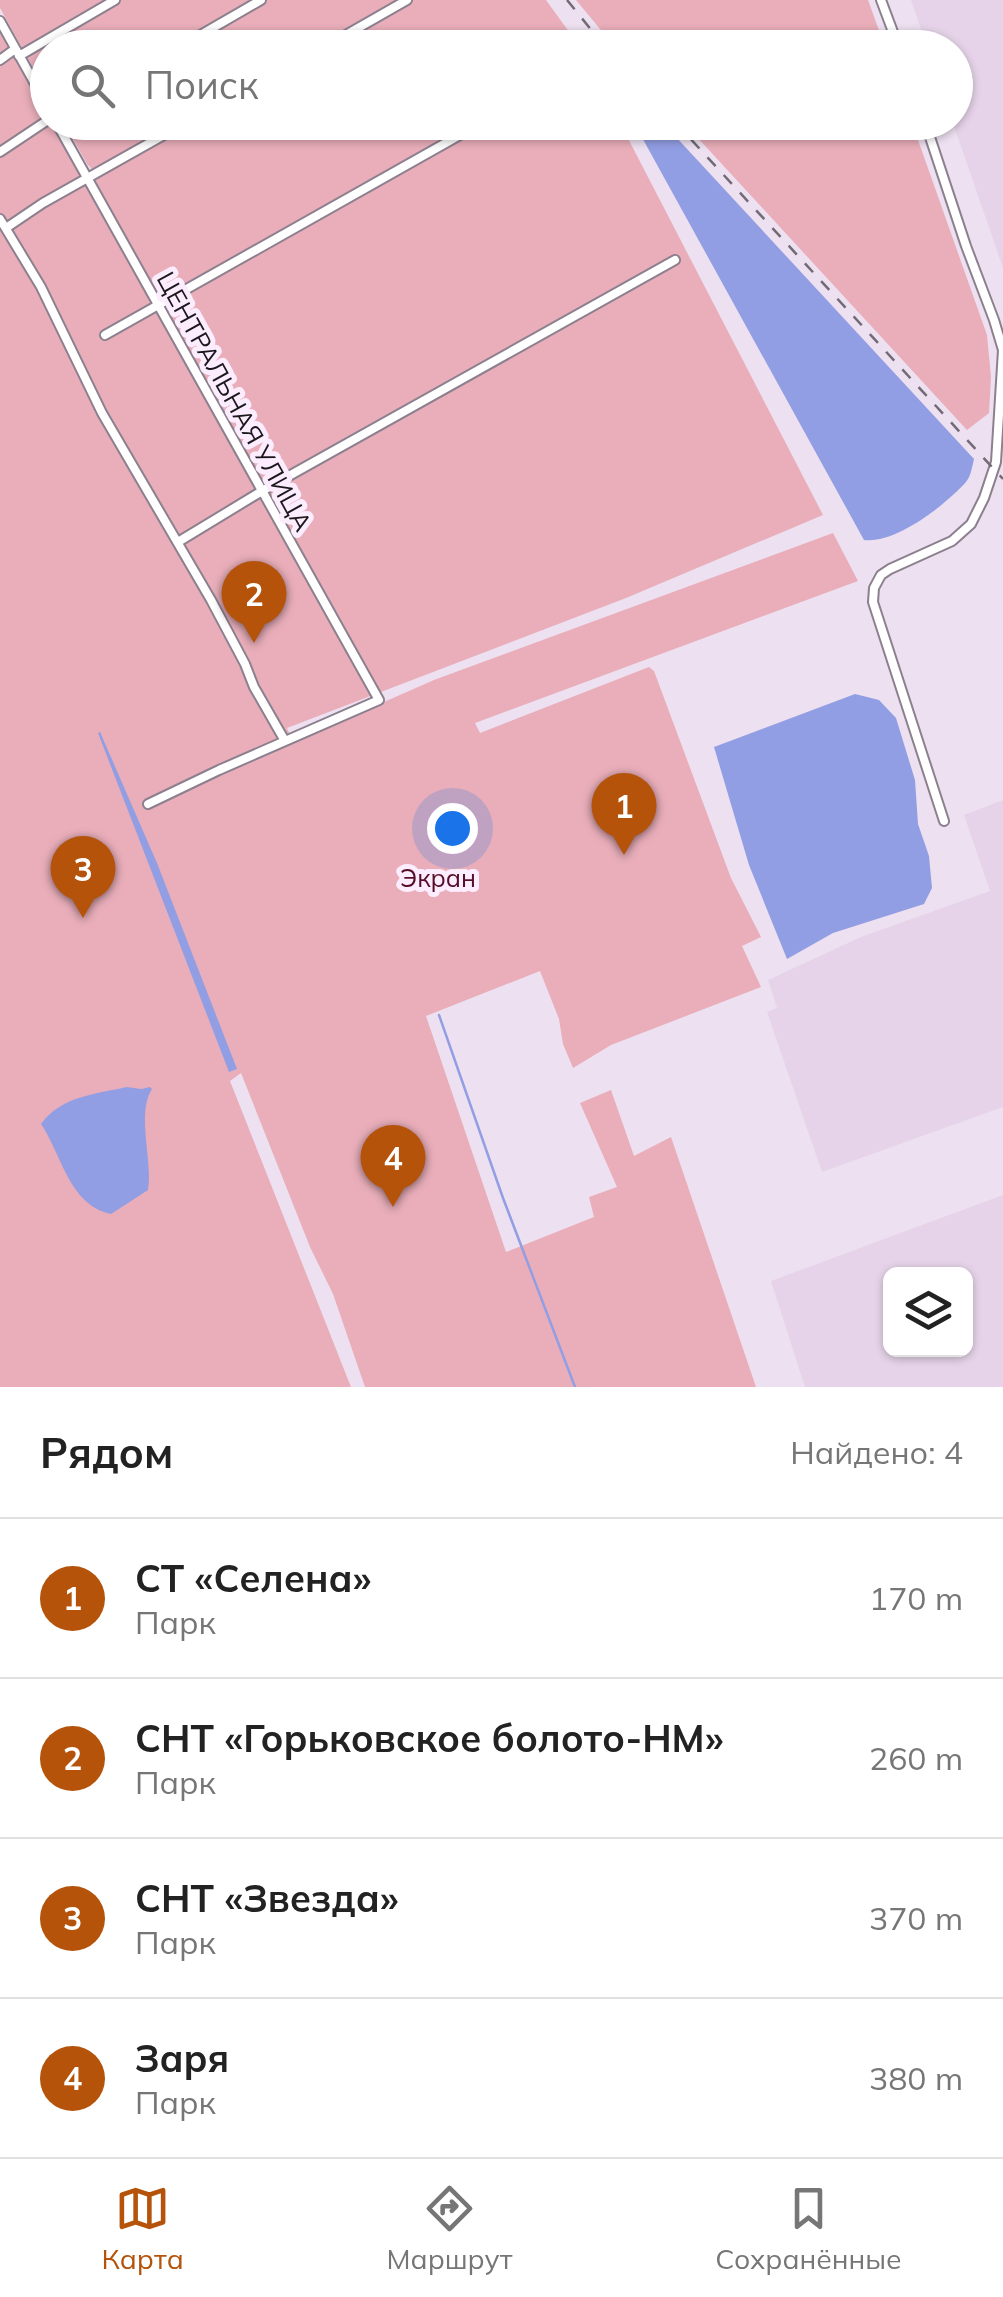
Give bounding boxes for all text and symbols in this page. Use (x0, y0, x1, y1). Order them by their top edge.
search box (30, 30, 973, 140)
icon: search (65, 58, 120, 113)
text: Поиск (145, 61, 258, 109)
street label: ЦЕНТРАЛЬНАЯ УЛИЦА (151, 266, 319, 536)
pin: 2 (222, 560, 286, 643)
pin: 1 (592, 772, 656, 855)
your location (427, 803, 478, 854)
pin: 3 (51, 836, 116, 918)
park label: Экран (400, 862, 476, 893)
pin: 4 (360, 1124, 426, 1207)
map controls (883, 1267, 973, 1357)
button: layers (883, 1267, 973, 1357)
text: Рядом (40, 1426, 173, 1479)
text: Найдено: 4 (790, 1432, 963, 1472)
text: СТ «Селена» (135, 1554, 372, 1602)
text: 1 (63, 1578, 82, 1618)
text: 170 m (869, 1578, 963, 1618)
text: Парк (135, 1602, 216, 1642)
text: СНТ «Горьковское болото-НМ» (135, 1714, 724, 1762)
text: 2 (63, 1738, 82, 1778)
text: 260 m (869, 1738, 963, 1778)
text: Парк (135, 1762, 216, 1802)
text: СНТ «Звезда» (135, 1874, 399, 1922)
text: 3 (63, 1898, 82, 1938)
text: 370 m (869, 1898, 963, 1938)
text: Парк (135, 1922, 216, 1962)
text: Заря (135, 2034, 229, 2082)
text: 4 (63, 2058, 82, 2098)
text: 380 m (869, 2058, 963, 2098)
text: Парк (135, 2082, 216, 2122)
tab: Карта (101, 2181, 184, 2276)
tab: Маршрут (387, 2181, 512, 2276)
tab: Сохранённые (715, 2181, 902, 2276)

